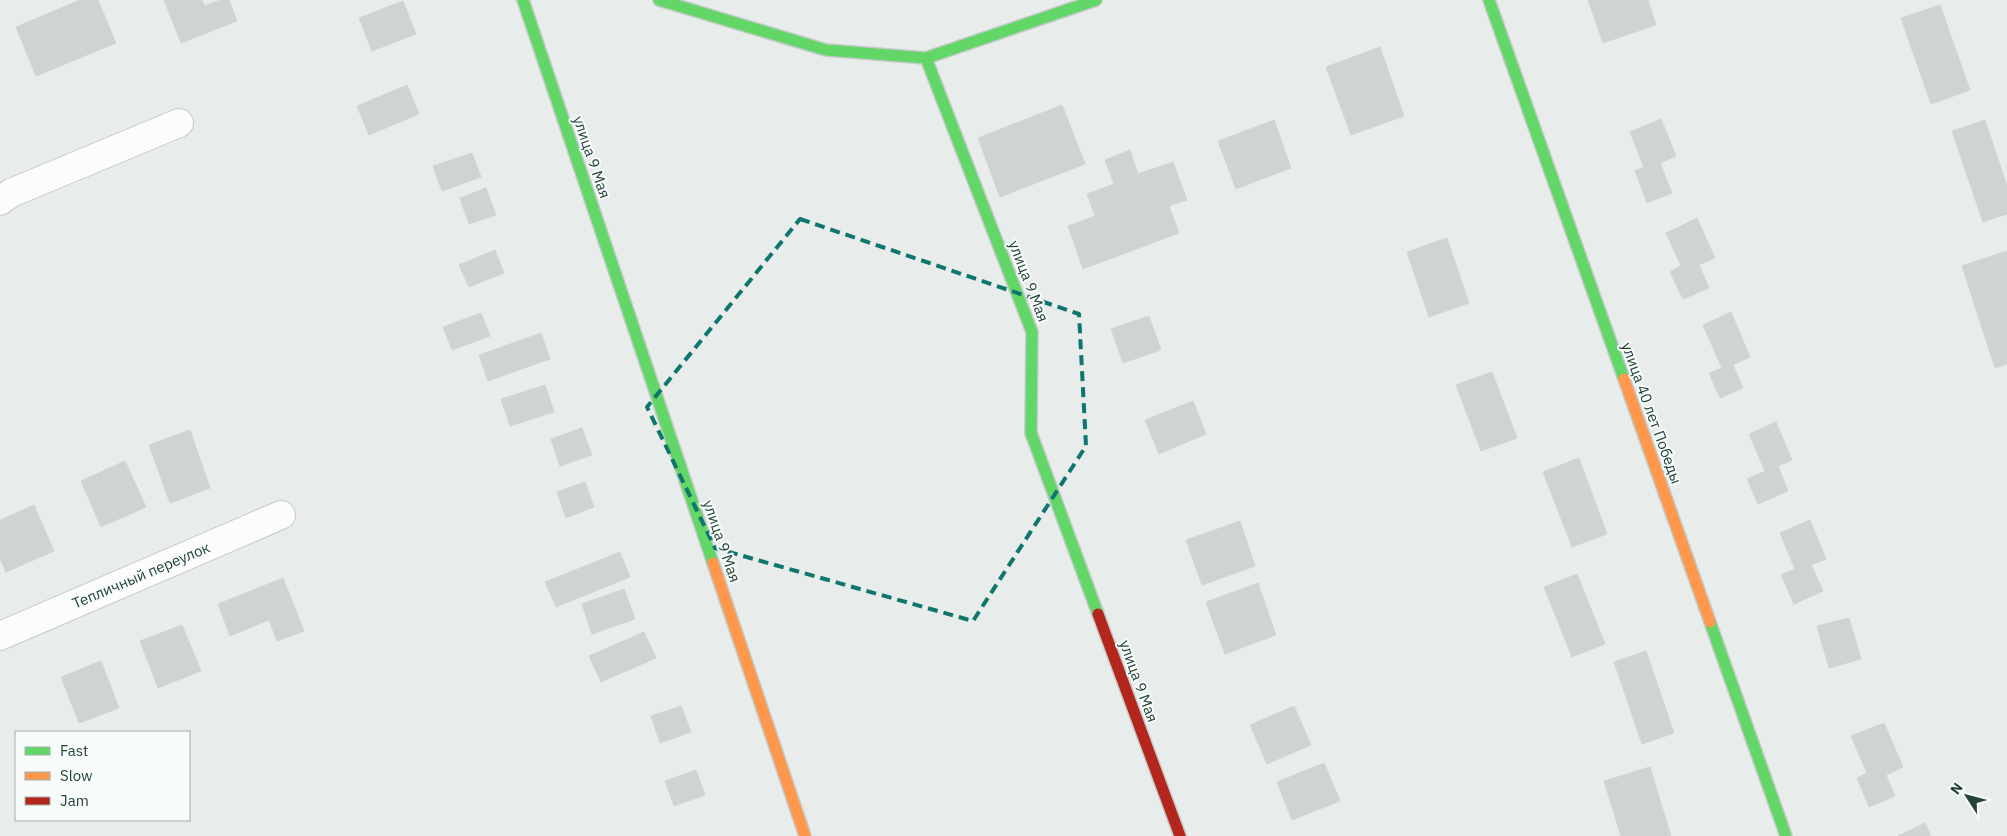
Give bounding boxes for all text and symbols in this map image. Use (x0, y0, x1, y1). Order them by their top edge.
street label: улица 9 Мая (569, 113, 615, 201)
street label: улица 9 Мая (1005, 238, 1053, 324)
street label: улица 40 лет Победы (1618, 340, 1686, 486)
street label: улица 9 Мая (699, 497, 745, 585)
street label: Тепличный переулок (69, 537, 213, 613)
street label: улица 9 Мая (1115, 637, 1163, 725)
legend (15, 731, 190, 821)
text: Fast (60, 741, 88, 760)
text: Slow (60, 766, 93, 785)
north arrow (1942, 771, 1992, 821)
text: N (1946, 779, 1967, 798)
text: Jam (60, 791, 89, 810)

